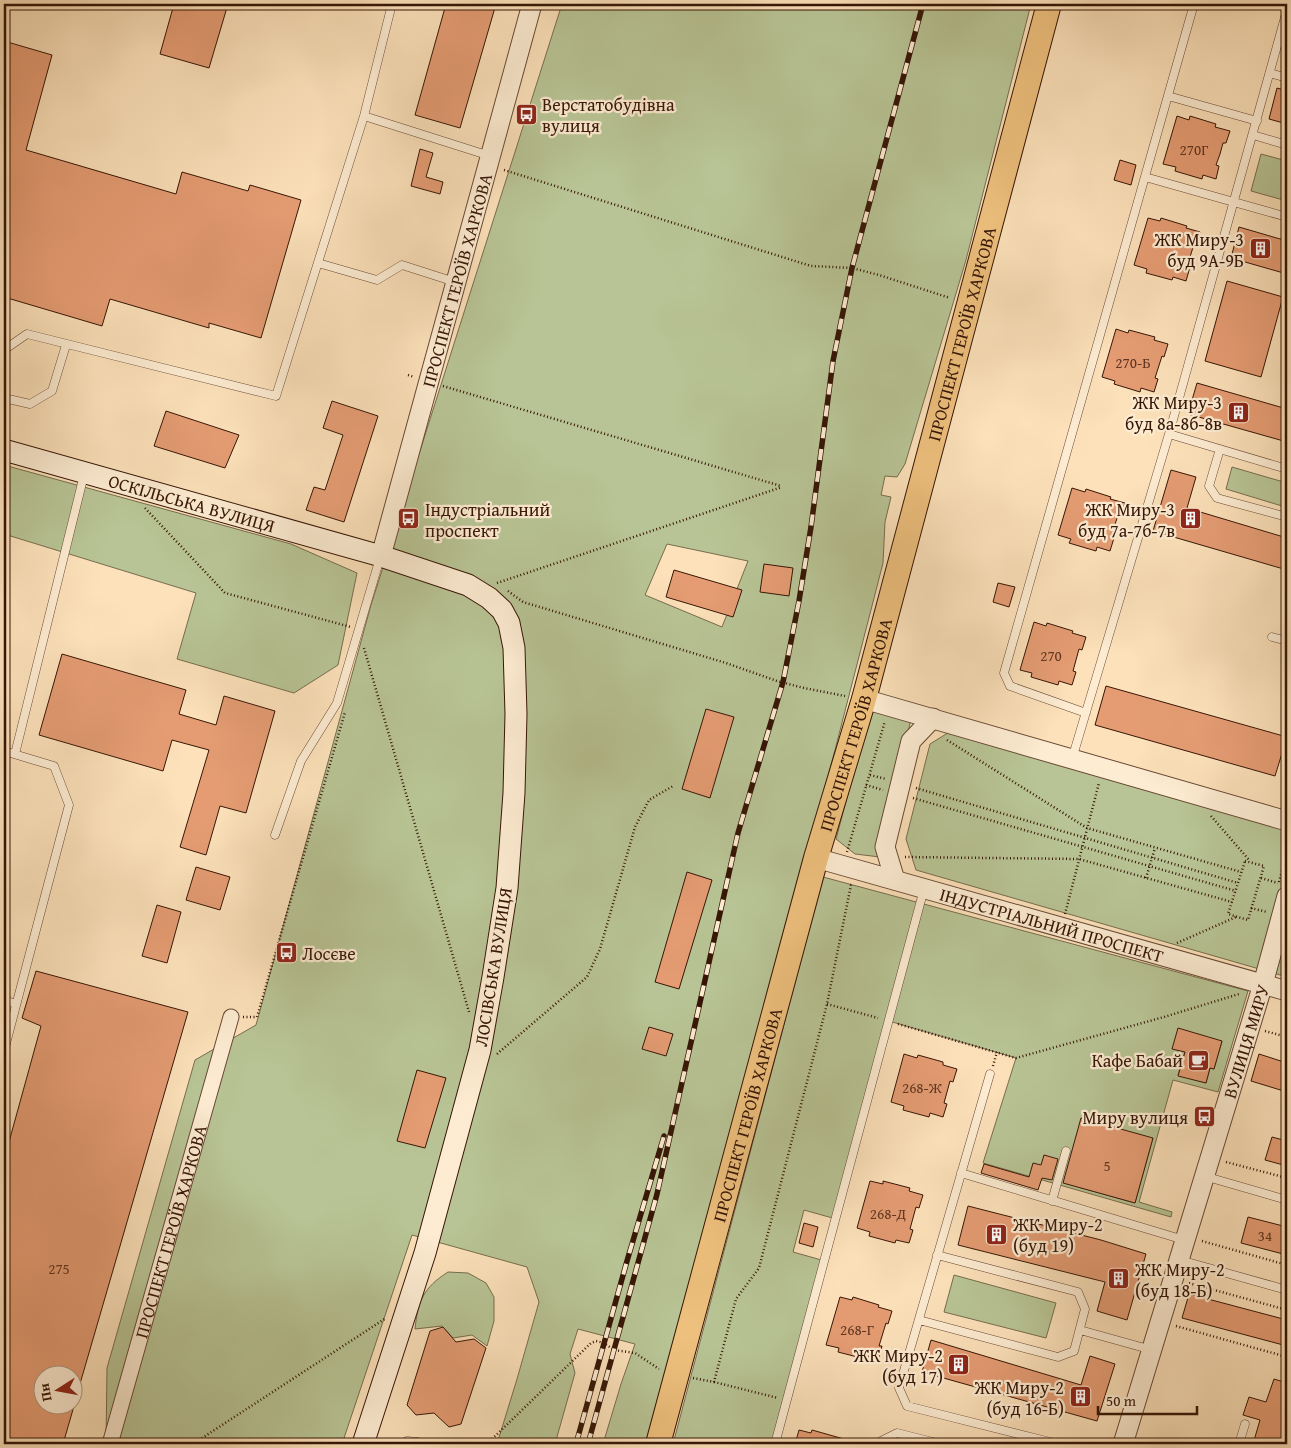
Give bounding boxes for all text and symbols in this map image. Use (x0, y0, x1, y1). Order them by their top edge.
place label: Верстатобудівна вулиця (542, 91, 675, 139)
bus stop icon: Верстатобудівна вулиця (514, 102, 538, 126)
house number: 270Г (1180, 139, 1208, 160)
street label: ПРОСПЕКТ ГЕРОЇВ ХАРКОВА (414, 170, 499, 390)
street label: ПРОСПЕКТ ГЕРОЇВ ХАРКОВА (920, 223, 1003, 444)
place label: ЖК Миру-3 буд 9А-9Б (1153, 226, 1244, 274)
building icon: ЖК Миру-3 буд 9А-9Б (1248, 237, 1272, 261)
house number: 270-Б (1115, 352, 1151, 373)
place label: ЖК Миру-3 буд 8а-8б-8в (1125, 389, 1222, 437)
building icon: ЖК Миру-3 буд 8а-8б-8в (1226, 400, 1250, 424)
street label: ОСКІЛЬСЬКА ВУЛИЦЯ (105, 467, 278, 539)
place label: Індустріальний проспект (425, 496, 550, 544)
place label: ЖК Миру-3 буд 7а-7б-7в (1078, 496, 1175, 544)
bus stop icon: Індустріальний проспект (397, 507, 421, 531)
building icon: ЖК Миру-3 буд 7а-7б-7в (1179, 507, 1203, 531)
street label: ПРОСПЕКТ ГЕРОЇВ ХАРКОВА (811, 615, 899, 835)
house number: 270 (1040, 645, 1062, 666)
street label: ІНДУСТРІАЛЬНИЙ ПРОСПЕКТ (937, 880, 1167, 969)
street label: ЛОСІВСЬКА ВУЛИЦЯ (467, 885, 519, 1048)
place label: Лосєве (302, 940, 356, 967)
bus stop icon: Лосєве (274, 941, 298, 965)
street label: ВУЛИЦЯ МИРУ (1216, 981, 1276, 1102)
street label: ПРОСПЕКТ ГЕРОЇВ ХАРКОВА (705, 1004, 789, 1225)
place label: Кафе Бабай (1092, 1047, 1183, 1074)
cafe icon: Кафе Бабай (1187, 1048, 1211, 1072)
house number: 268-Ж (902, 1077, 943, 1098)
place label: Миру вулиця (1082, 1104, 1188, 1131)
bus stop icon: Миру вулиця (1192, 1105, 1216, 1129)
street label: ПРОСПЕКТ ГЕРОЇВ ХАРКОВА (127, 1121, 213, 1341)
house number: 5 (1103, 1155, 1111, 1176)
house number: 268-Д (870, 1203, 907, 1224)
place label: ЖК Миру-2 (буд 19) (1012, 1211, 1103, 1259)
building icon: ЖК Миру-2 (буд 19) (985, 1222, 1009, 1246)
house number: 34 (1258, 1225, 1272, 1246)
place label: ЖК Миру-2 (буд 18-Б) (1134, 1256, 1225, 1304)
house number: 275 (48, 1258, 70, 1279)
building icon: ЖК Миру-2 (буд 18-Б) (1107, 1267, 1131, 1291)
house number: 268-Г (840, 1319, 874, 1340)
place label: ЖК Миру-2 (буд 17) (852, 1342, 943, 1390)
building icon: ЖК Миру-2 (буд 17) (947, 1353, 971, 1377)
north arrow (32, 1366, 82, 1416)
place label: ЖК Миру-2 (буд 16-Б) (973, 1374, 1064, 1422)
text: Пн (34, 1381, 57, 1403)
scale bar (1098, 1383, 1197, 1415)
building icon: ЖК Миру-2 (буд 16-Б) (1068, 1385, 1092, 1409)
text: 50 m (1106, 1390, 1137, 1411)

